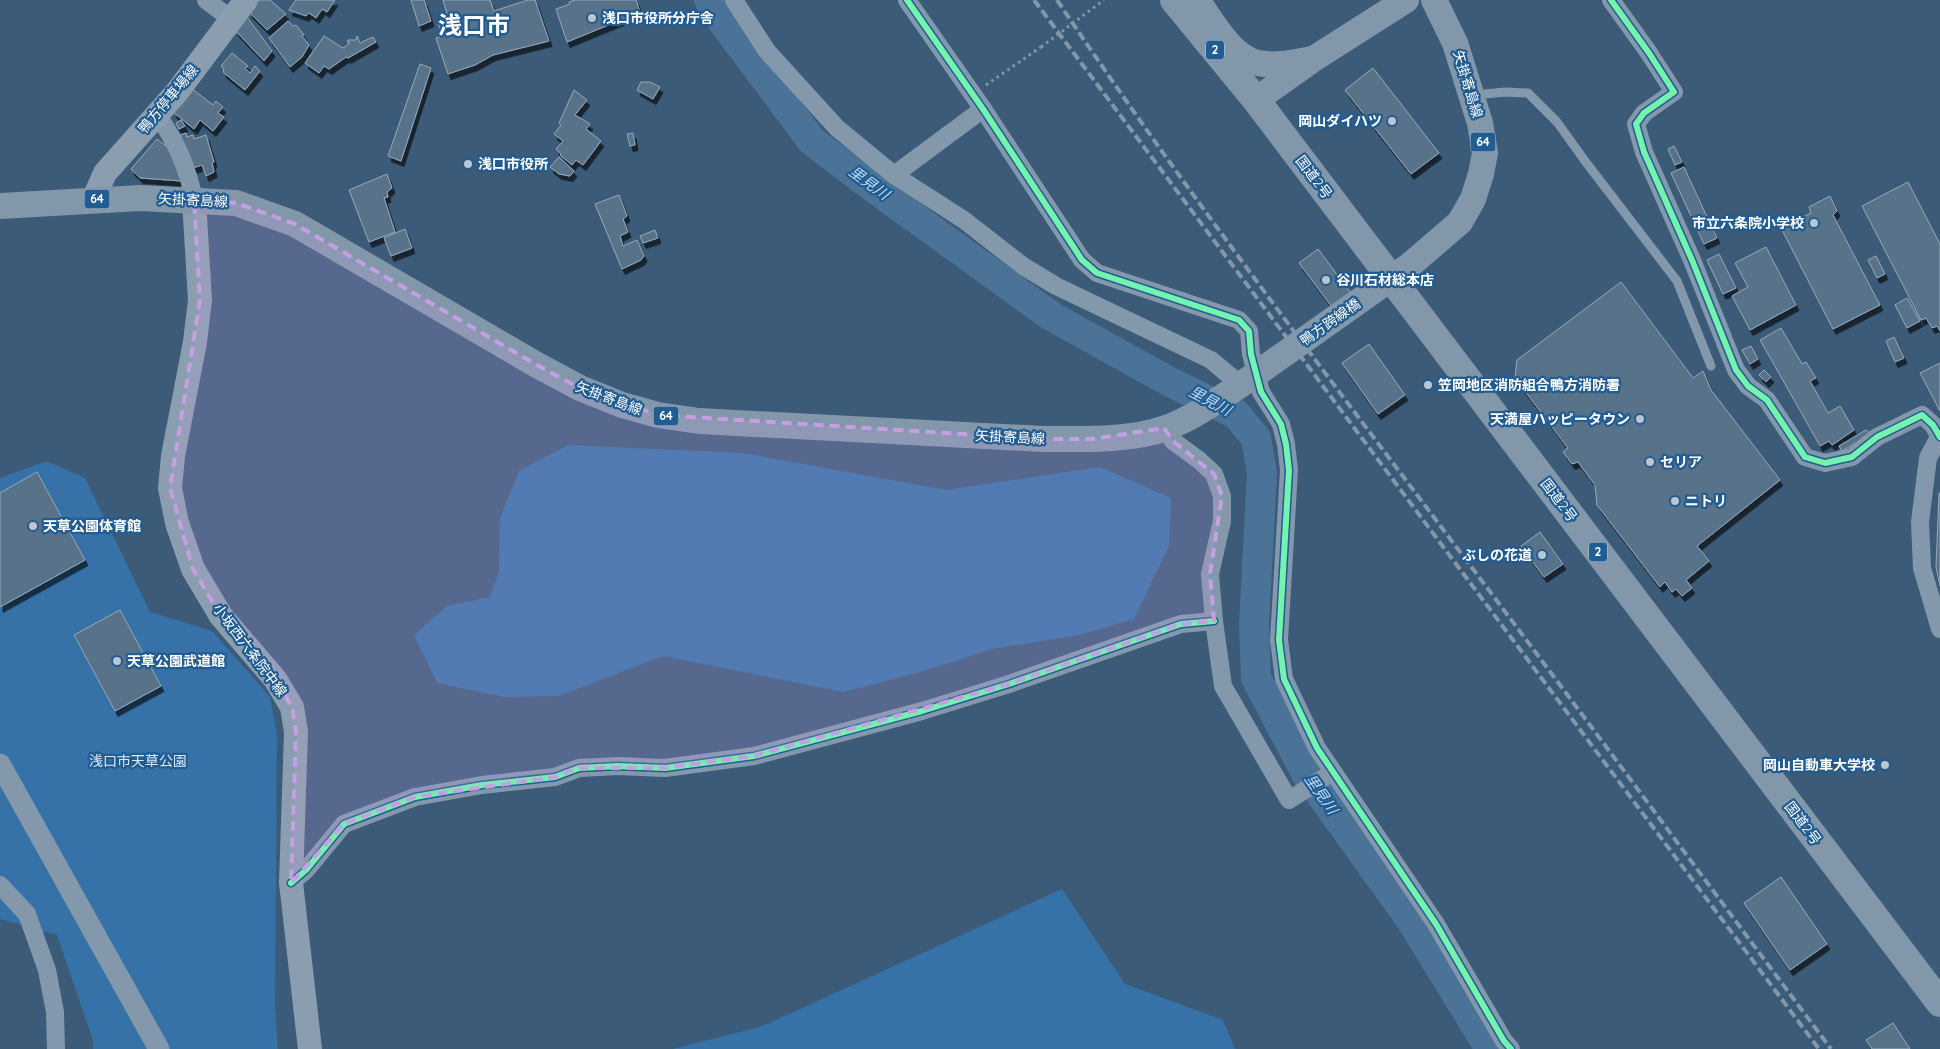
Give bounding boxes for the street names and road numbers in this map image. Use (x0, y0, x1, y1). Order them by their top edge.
road number: 2 (1206, 40, 1224, 60)
street label: 矢掛寄島線 (1449, 48, 1487, 120)
street label: 鴨方停車場線 (134, 61, 202, 137)
road number: 64 (1470, 132, 1496, 152)
street label: 国道2号 (1292, 152, 1336, 202)
street label: 矢掛寄島線 (158, 189, 228, 211)
road number: 64 (84, 190, 110, 208)
street label: 鴨方跨線橋 (1296, 295, 1364, 349)
street label: 矢掛寄島線 (573, 377, 645, 419)
road number: 64 (654, 406, 678, 426)
street label: 矢掛寄島線 (975, 426, 1045, 448)
street label: 国道2号 (1537, 475, 1581, 525)
road number: 2 (1589, 542, 1607, 562)
street label: 小坂西六条院中線 (209, 600, 291, 700)
street label: 国道2号 (1781, 798, 1825, 848)

